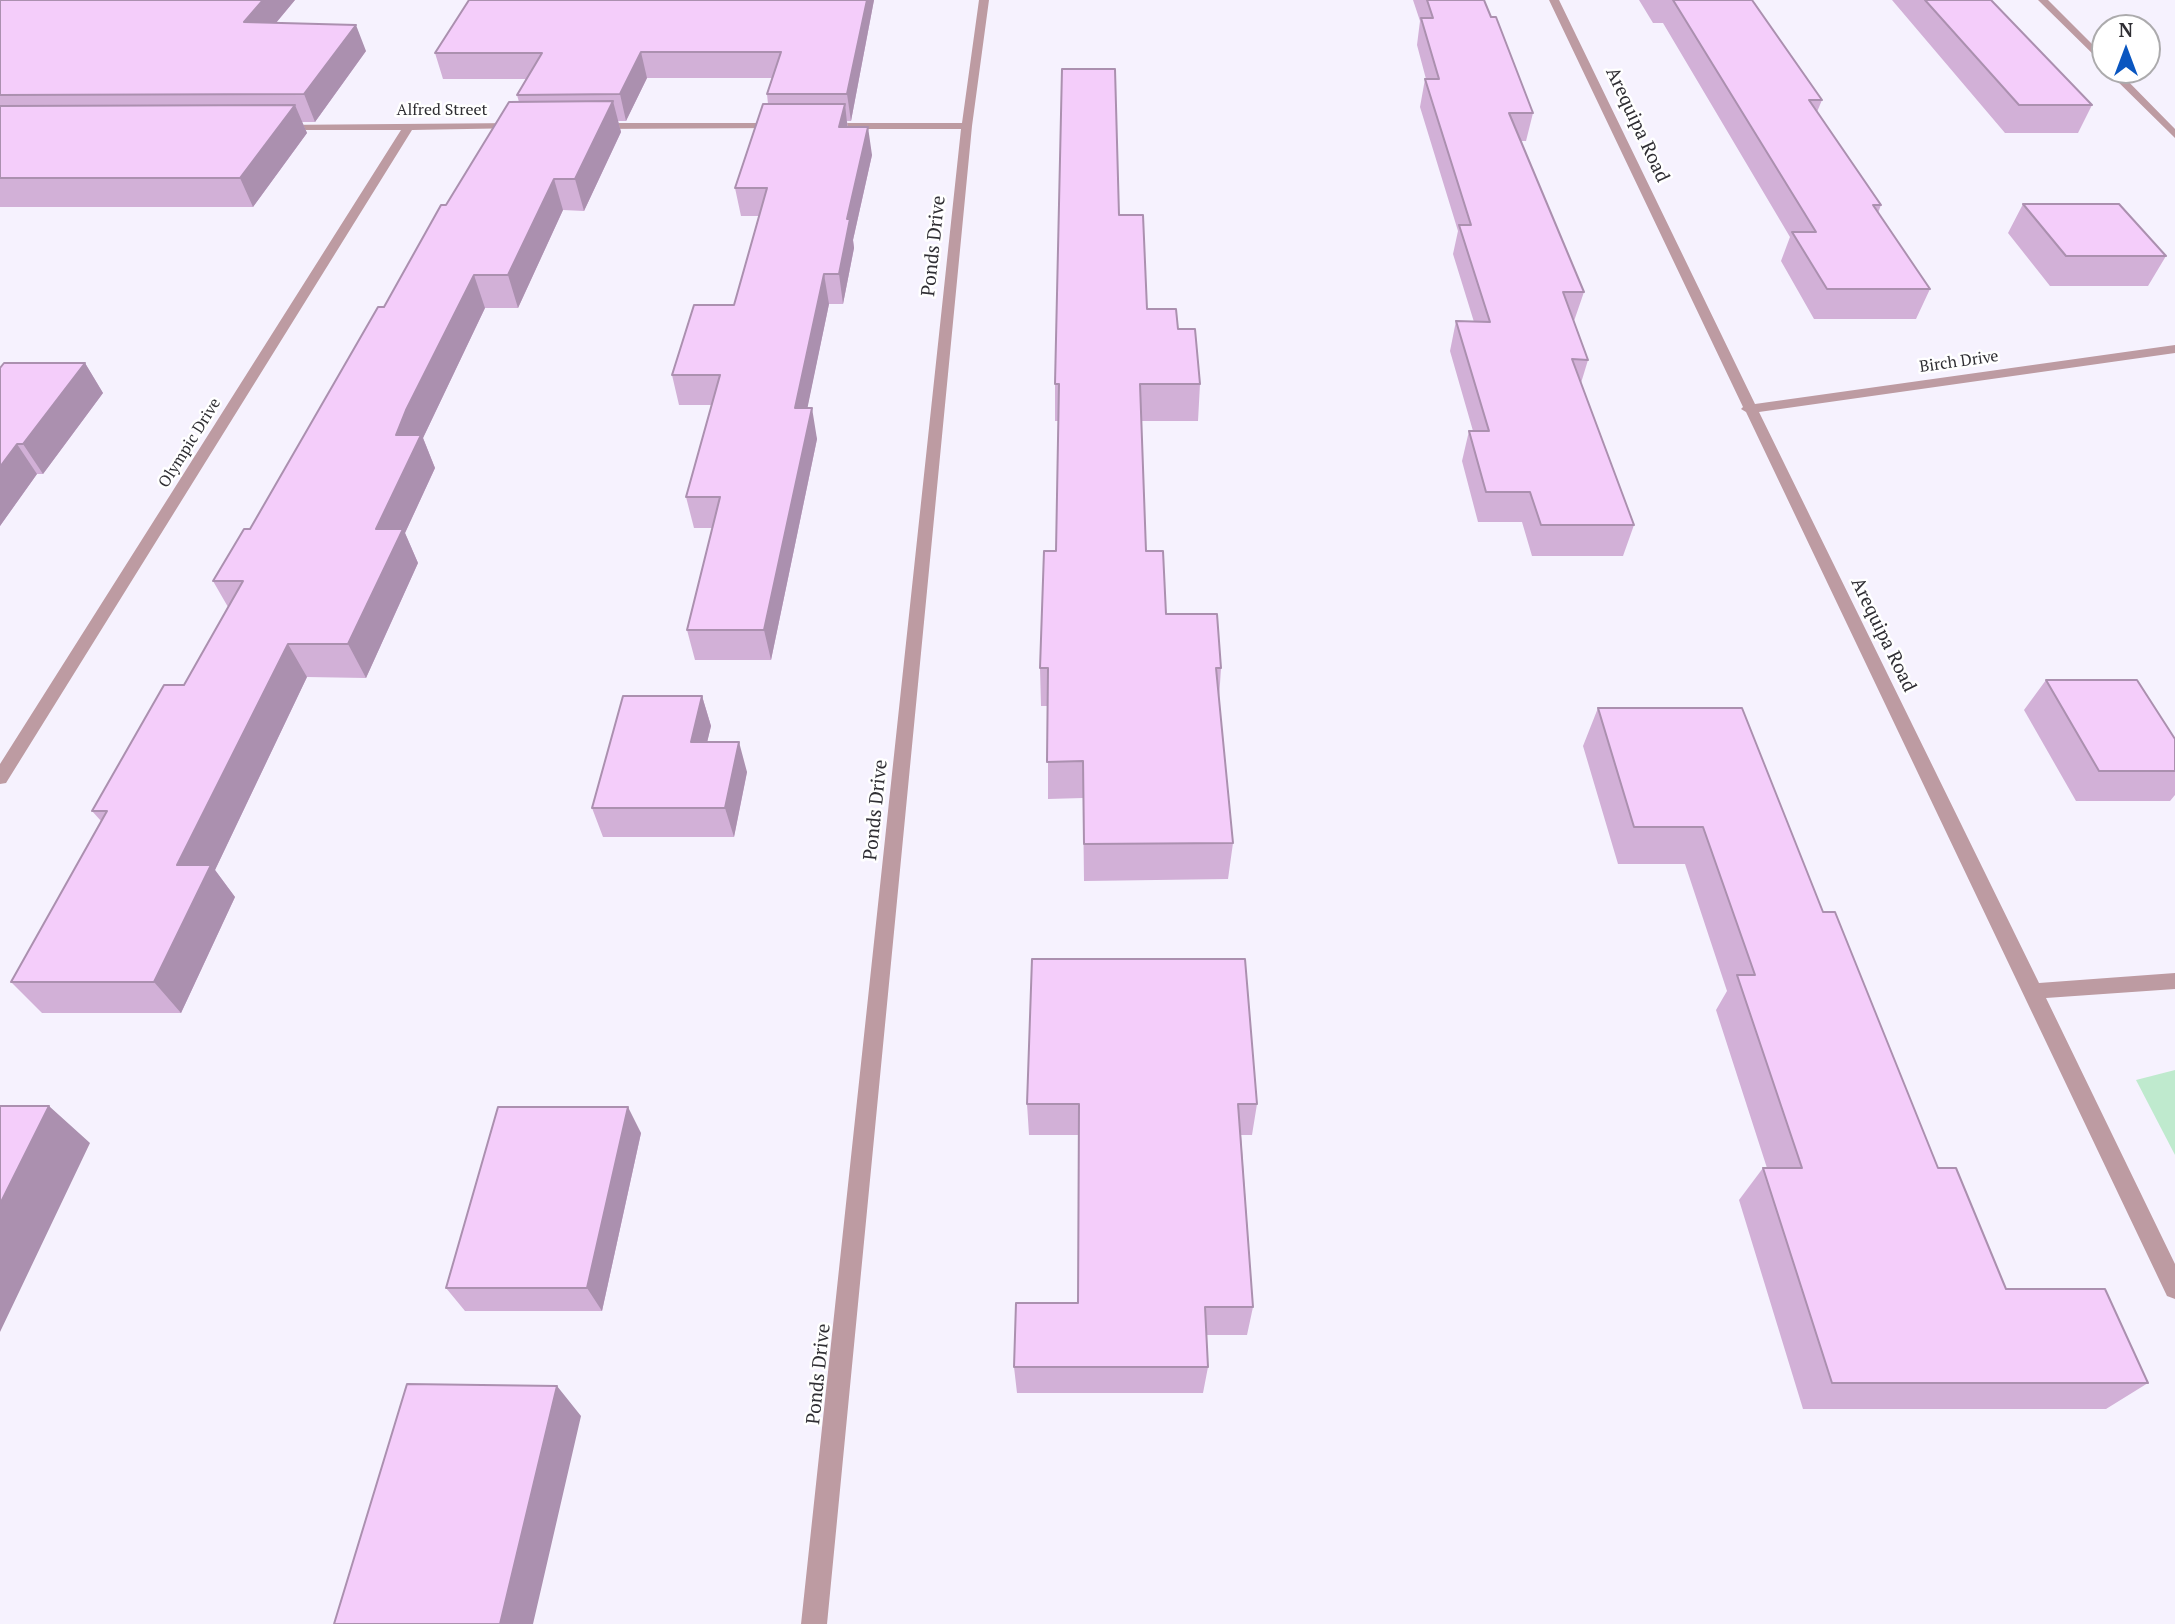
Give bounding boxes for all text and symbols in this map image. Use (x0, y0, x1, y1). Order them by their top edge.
north arrow (2091, 14, 2161, 84)
text: N (2119, 17, 2133, 42)
street label: Arequipa Road (1600, 64, 1674, 186)
street label: Alfred Street (397, 100, 487, 120)
street label: Ponds Drive (917, 194, 951, 298)
street label: Birch Drive (1918, 347, 2000, 377)
street label: Olympic Drive (155, 395, 225, 491)
street label: Arequipa Road (1846, 574, 1920, 696)
street label: Ponds Drive (859, 758, 893, 862)
street label: Ponds Drive (802, 1322, 836, 1426)

